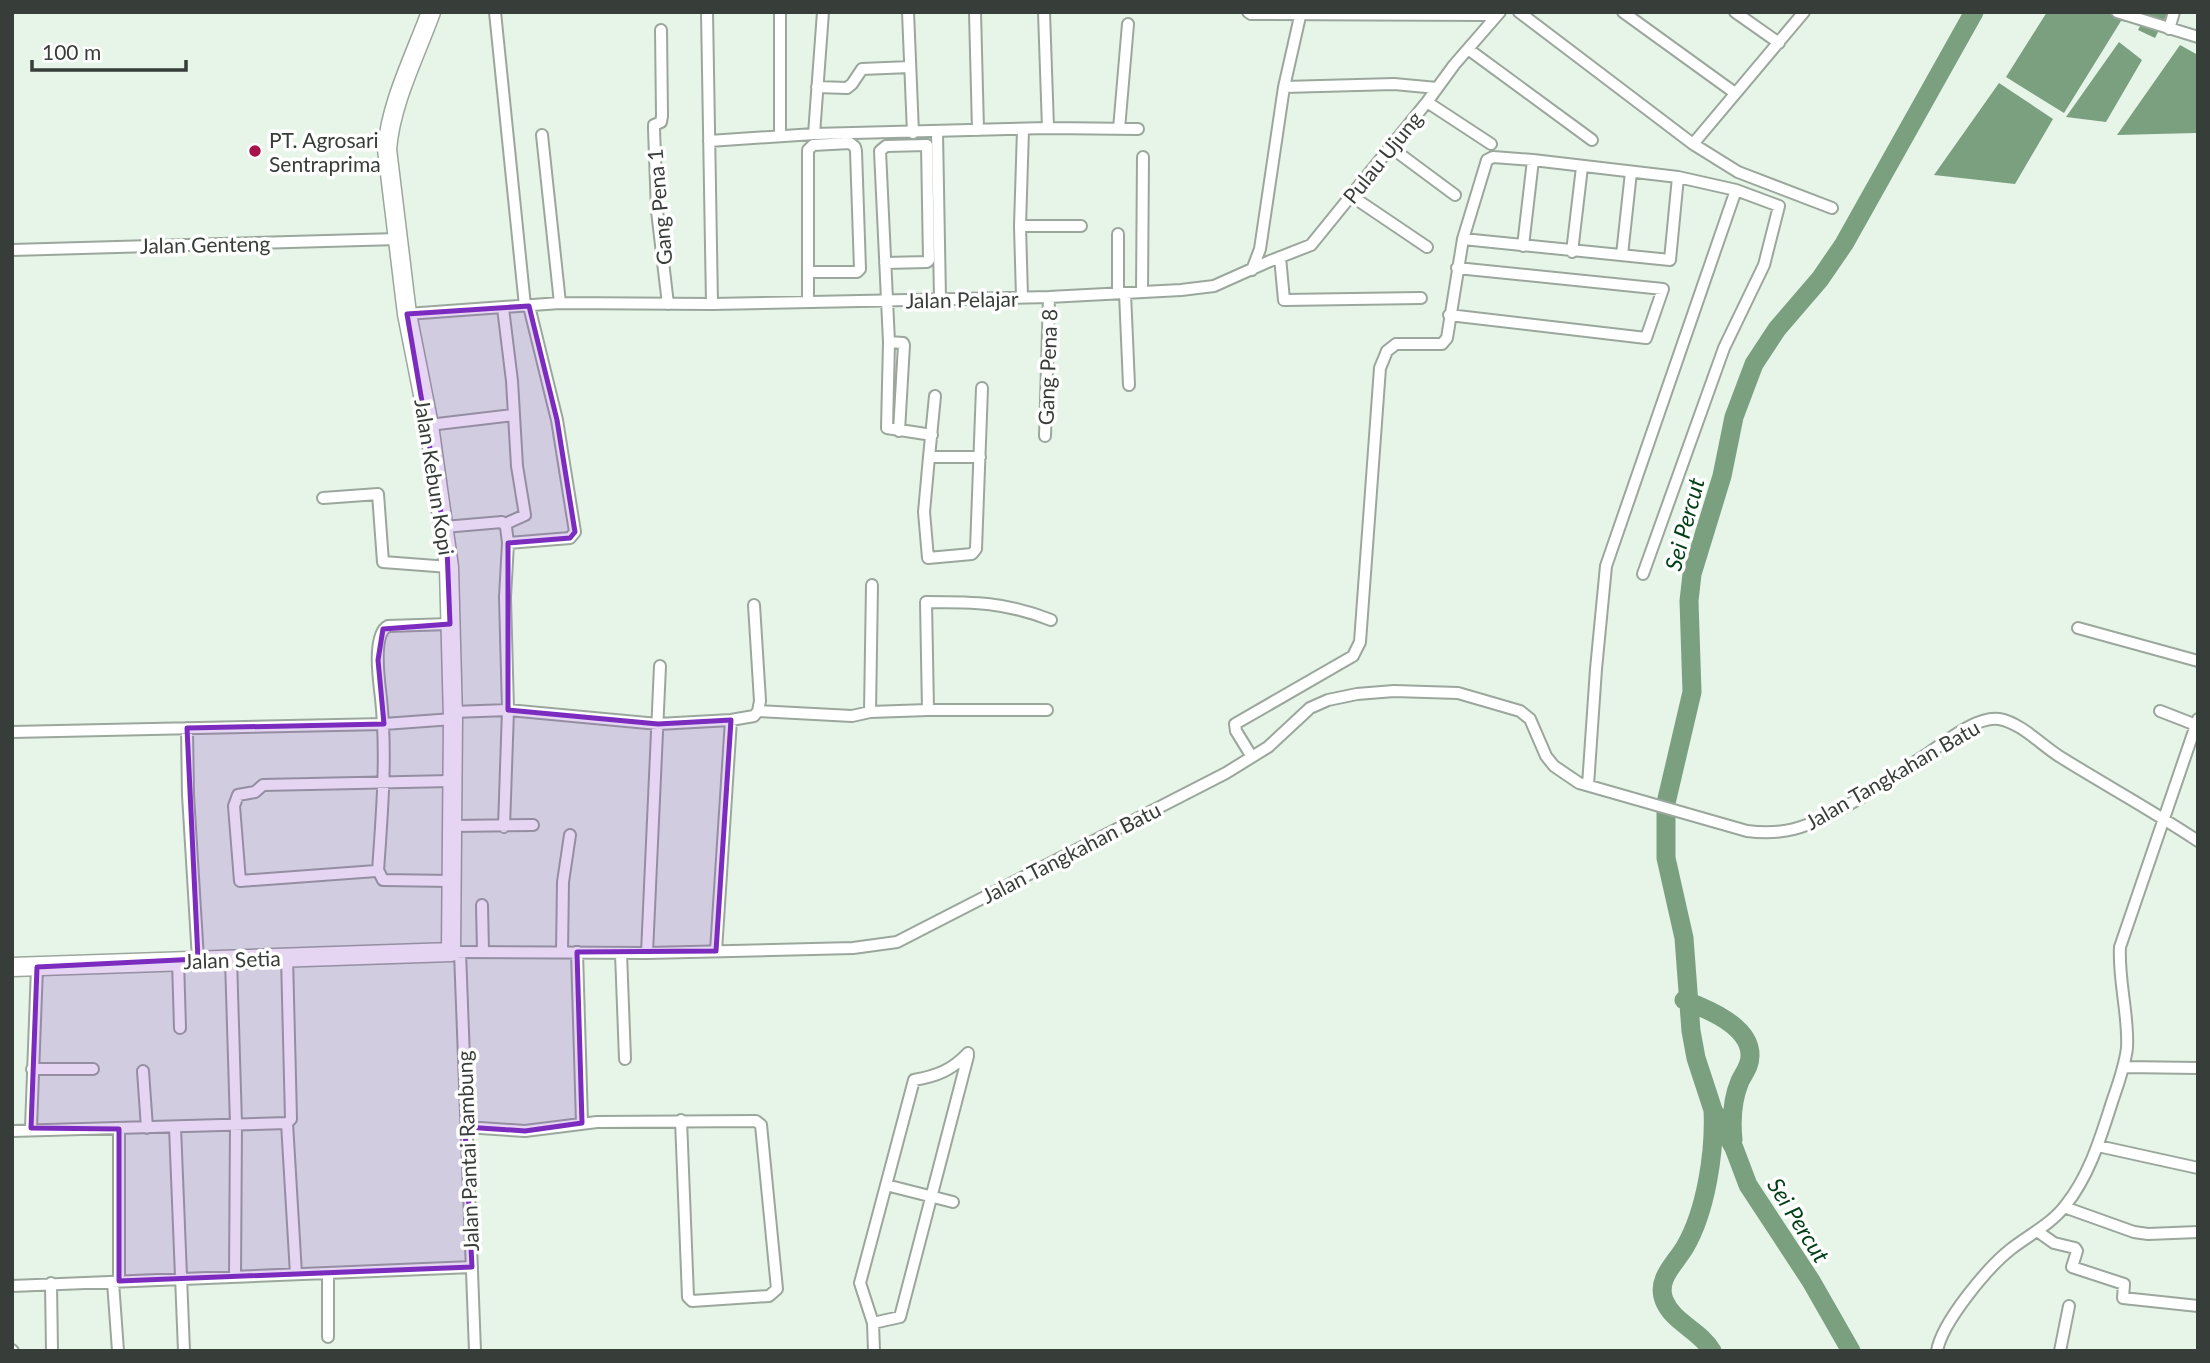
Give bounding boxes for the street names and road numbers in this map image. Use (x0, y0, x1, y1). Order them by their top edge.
street label: Pulau Ujung (1337, 106, 1427, 208)
street label: Gang Pena 1 (641, 148, 677, 266)
street label: Jalan Genteng (140, 230, 271, 258)
street label: Jalan Pelajar (905, 286, 1019, 312)
street label: Gang Pena 8 (1032, 308, 1062, 426)
street label: Jalan Kebun Kopi (410, 397, 460, 557)
street label: Jalan Tangkahan Batu (1800, 714, 1984, 834)
street label: Jalan Tangkahan Batu (977, 796, 1165, 908)
street label: Jalan Setia (183, 945, 281, 973)
street label: Jalan Pantai Rambung (451, 1050, 483, 1252)

